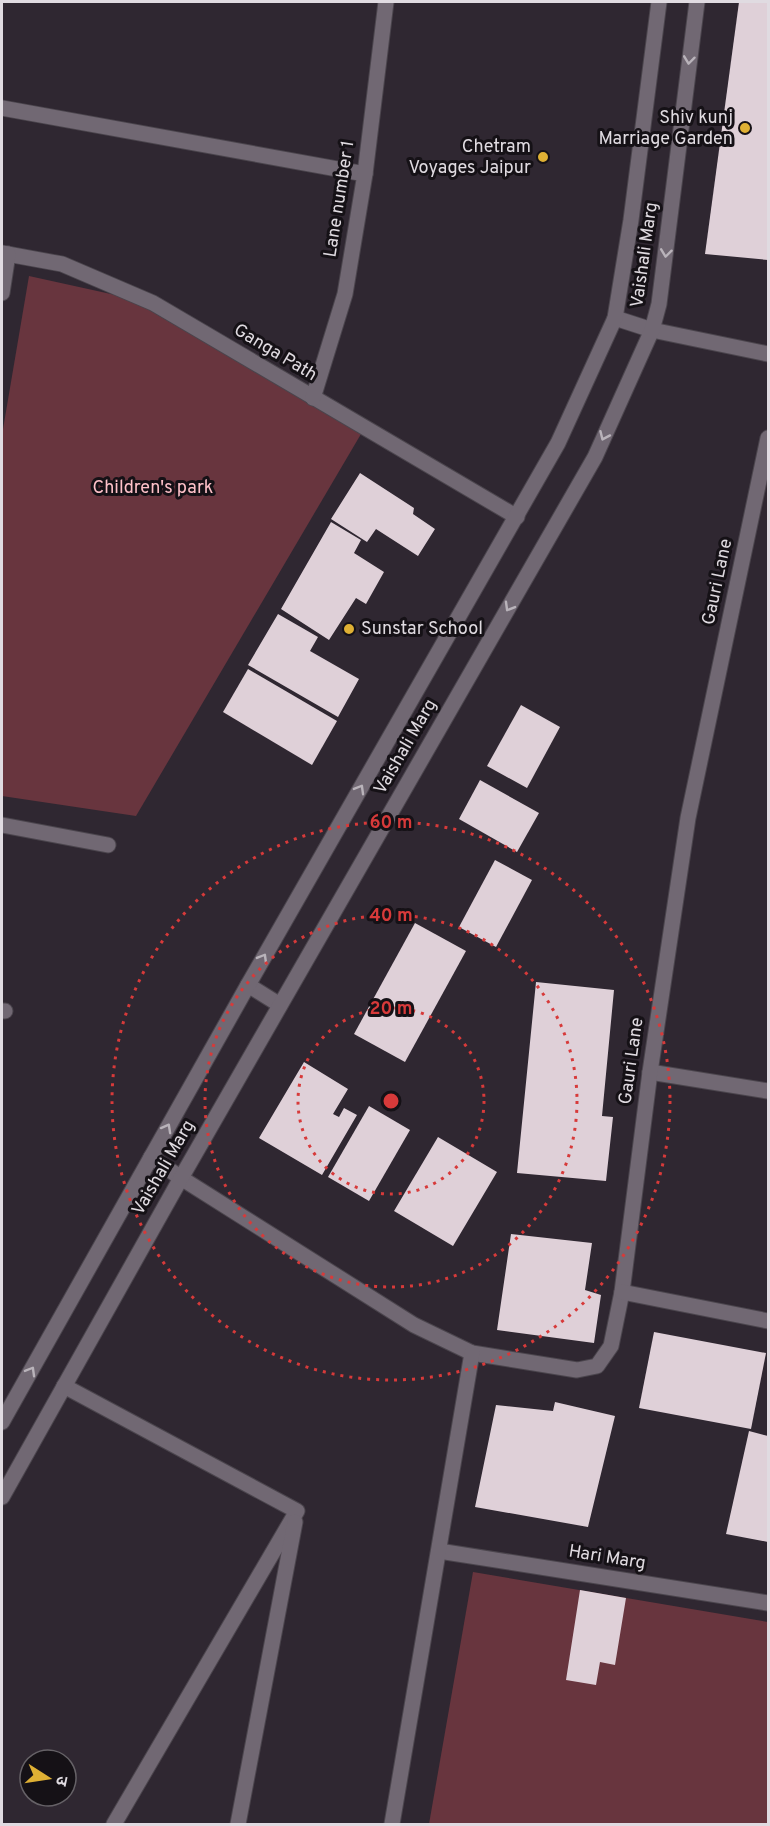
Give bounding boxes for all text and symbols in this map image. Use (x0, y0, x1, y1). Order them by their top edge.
one-way arrow (684, 55, 696, 64)
place label: Shiv kunj Marriage Garden (599, 107, 733, 151)
marker: Shiv kunj Marriage Garden (738, 121, 752, 135)
place label: Chetram Voyages Jaipur (409, 136, 531, 180)
street label: Lane number 1 (319, 139, 361, 259)
marker: Chetram Voyages Jaipur (536, 150, 550, 164)
street label: Vaishali Marg (626, 201, 664, 309)
one-way arrow (660, 249, 672, 258)
street label: Ganga Path (229, 319, 321, 387)
one-way arrow (599, 430, 611, 441)
park label: Children's park (93, 477, 213, 500)
street label: Gauri Lane (698, 537, 738, 627)
one-way arrow (505, 600, 516, 611)
place label: Sunstar School (361, 618, 483, 641)
marker: Sunstar School (342, 622, 356, 636)
street label: Vaishali Marg (369, 695, 443, 799)
one-way arrow (353, 785, 365, 795)
text: 60 m (369, 812, 413, 835)
text: 40 m (369, 905, 413, 928)
one-way arrow (256, 954, 267, 964)
text: 20 m (369, 998, 413, 1021)
street label: Gauri Lane (615, 1016, 649, 1106)
centre of rings (381, 1091, 401, 1111)
street label: Vaishali Marg (127, 1116, 201, 1220)
one-way arrow (160, 1124, 171, 1134)
one-way arrow (24, 1367, 35, 1377)
street label: Hari Marg (567, 1541, 647, 1575)
north arrow (18, 1748, 78, 1808)
text: उ (50, 1774, 71, 1788)

